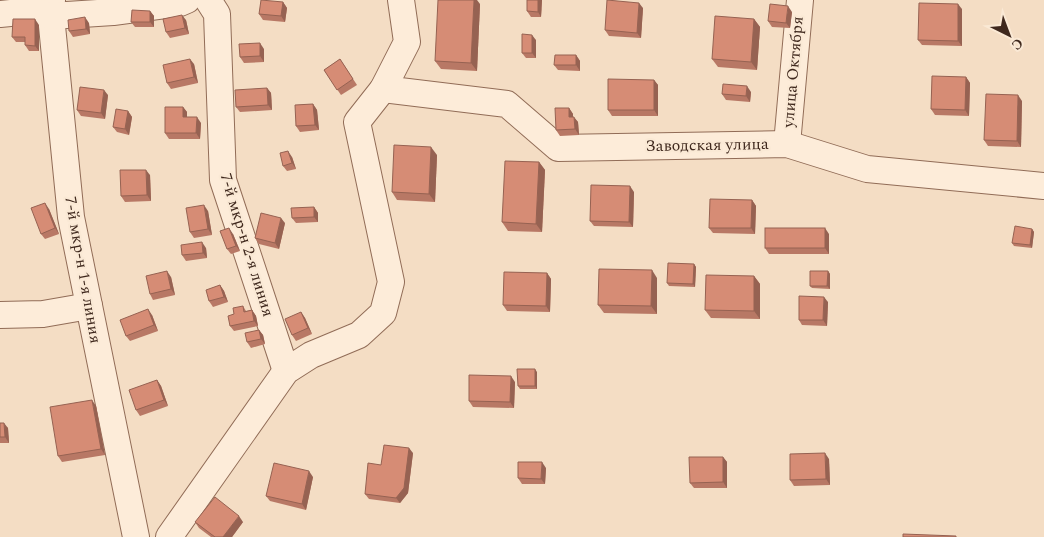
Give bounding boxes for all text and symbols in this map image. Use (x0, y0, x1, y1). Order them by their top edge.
north arrow (984, 10, 1034, 60)
street label: улица Октября (776, 15, 810, 130)
text: С (1007, 33, 1028, 55)
street label: Заводская улица (645, 132, 769, 158)
street label: 7-й мкр-н 2-я линия (214, 170, 280, 320)
street label: 7-й мкр-н 1-я линия (58, 195, 108, 345)

